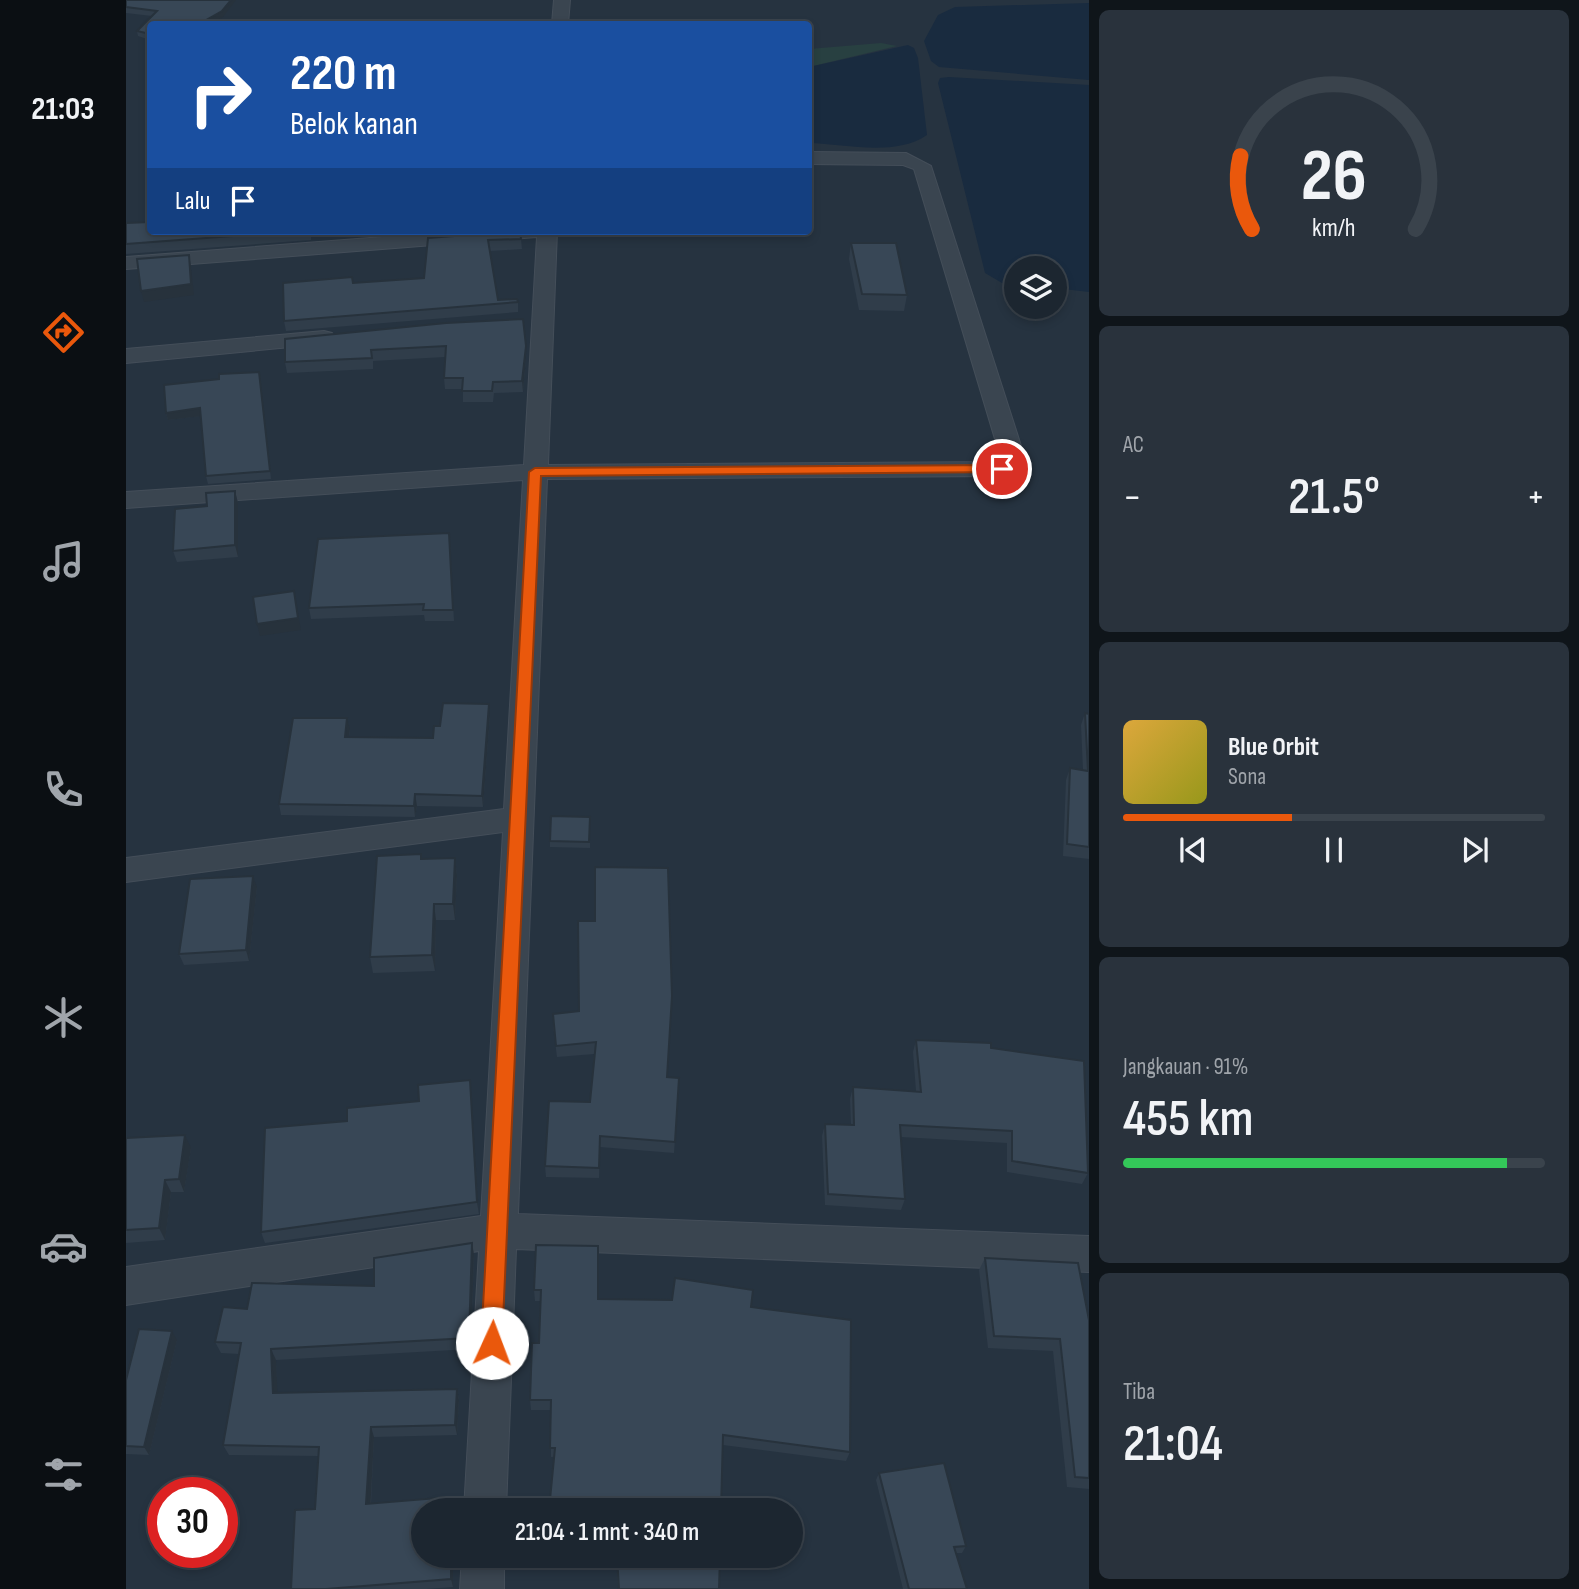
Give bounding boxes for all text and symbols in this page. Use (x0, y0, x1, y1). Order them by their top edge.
text: 220 m (290, 45, 396, 104)
icon: right (175, 49, 266, 140)
text: 21:03 (31, 90, 95, 129)
text: Belok kanan (290, 105, 418, 144)
text: 26 (1301, 133, 1367, 221)
icon: arrive (224, 182, 262, 220)
text: Lalu (175, 186, 210, 217)
text: km/h (1312, 213, 1356, 244)
map controls (1004, 256, 1067, 319)
button: layers (1004, 256, 1067, 319)
icon: directions (39, 308, 88, 357)
text: AC (1123, 431, 1144, 459)
pin (972, 439, 1032, 499)
icon: arrive (983, 450, 1021, 488)
text: 21.5° (1288, 466, 1380, 529)
text: − (1123, 475, 1142, 520)
text: + (1526, 475, 1545, 520)
icon: music (39, 537, 88, 586)
text: Blue Orbit (1228, 732, 1319, 763)
text: Sona (1228, 763, 1266, 791)
icon: phone (39, 765, 88, 814)
icon: previous (1174, 831, 1212, 869)
icon: pause (1315, 831, 1353, 869)
icon: next (1456, 831, 1494, 869)
icon: climate (39, 993, 88, 1042)
text: Jangkauan · 91% (1123, 1053, 1248, 1081)
text: 455 km (1123, 1088, 1254, 1151)
icon: car (39, 1222, 88, 1271)
position arrow (455, 1306, 529, 1380)
text: Tiba (1123, 1378, 1155, 1406)
text: 21:04 (1123, 1413, 1223, 1476)
icon: filters (39, 1450, 88, 1499)
speed limit sign: 30 (147, 1477, 238, 1568)
text: 21:04 · 1 mnt · 340 m (515, 1517, 699, 1548)

